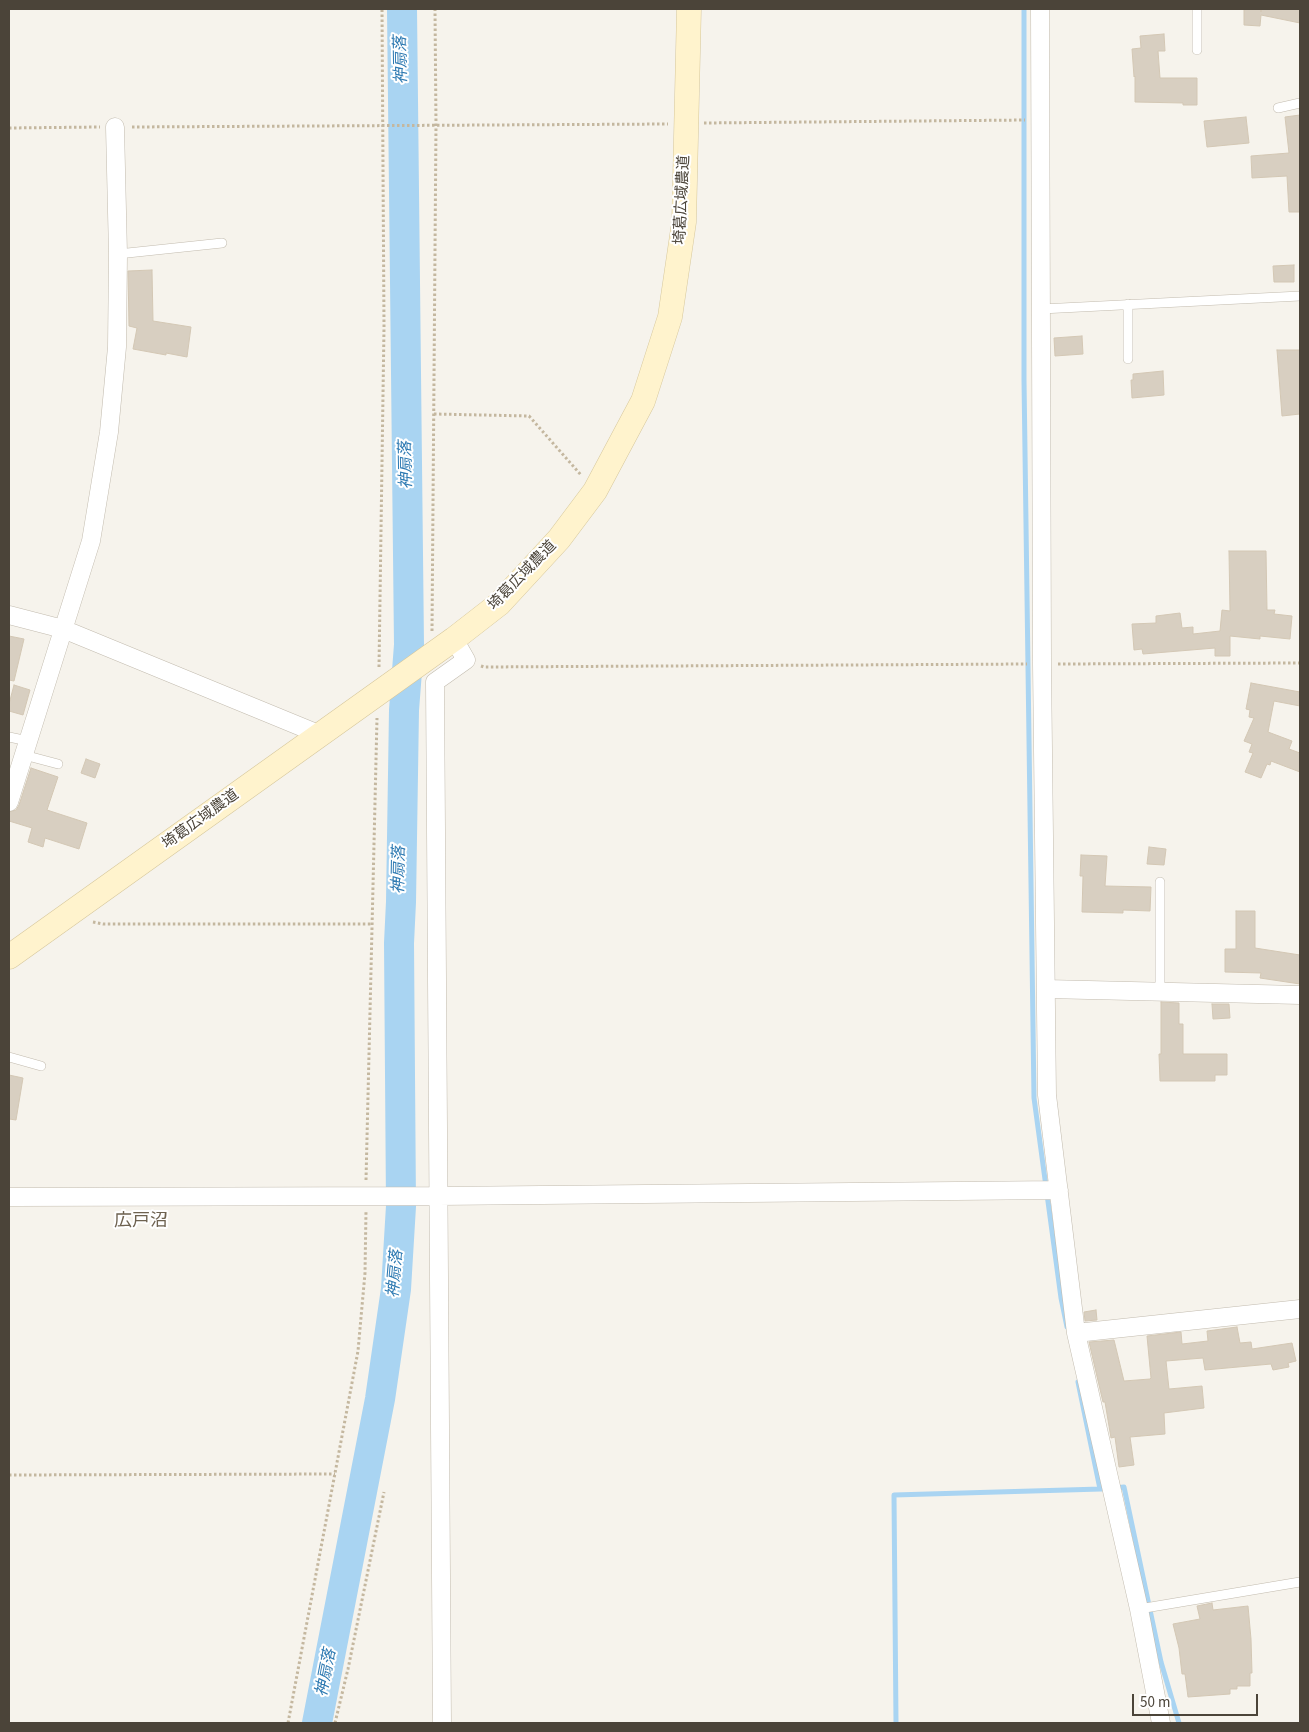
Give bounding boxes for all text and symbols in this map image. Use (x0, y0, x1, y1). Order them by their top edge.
water label: 神扇落 (392, 36, 412, 84)
street label: 埼葛広域農道 (672, 155, 694, 245)
water label: 神扇落 (397, 441, 417, 489)
street label: 埼葛広域農道 (485, 537, 561, 615)
street label: 埼葛広域農道 (159, 786, 243, 854)
water label: 神扇落 (390, 846, 410, 894)
district label: 広戸沼 (114, 1211, 168, 1233)
water label: 神扇落 (384, 1249, 408, 1299)
water label: 神扇落 (313, 1648, 341, 1698)
scale bar (1134, 1684, 1260, 1716)
text: 50 m (1140, 1692, 1170, 1713)

